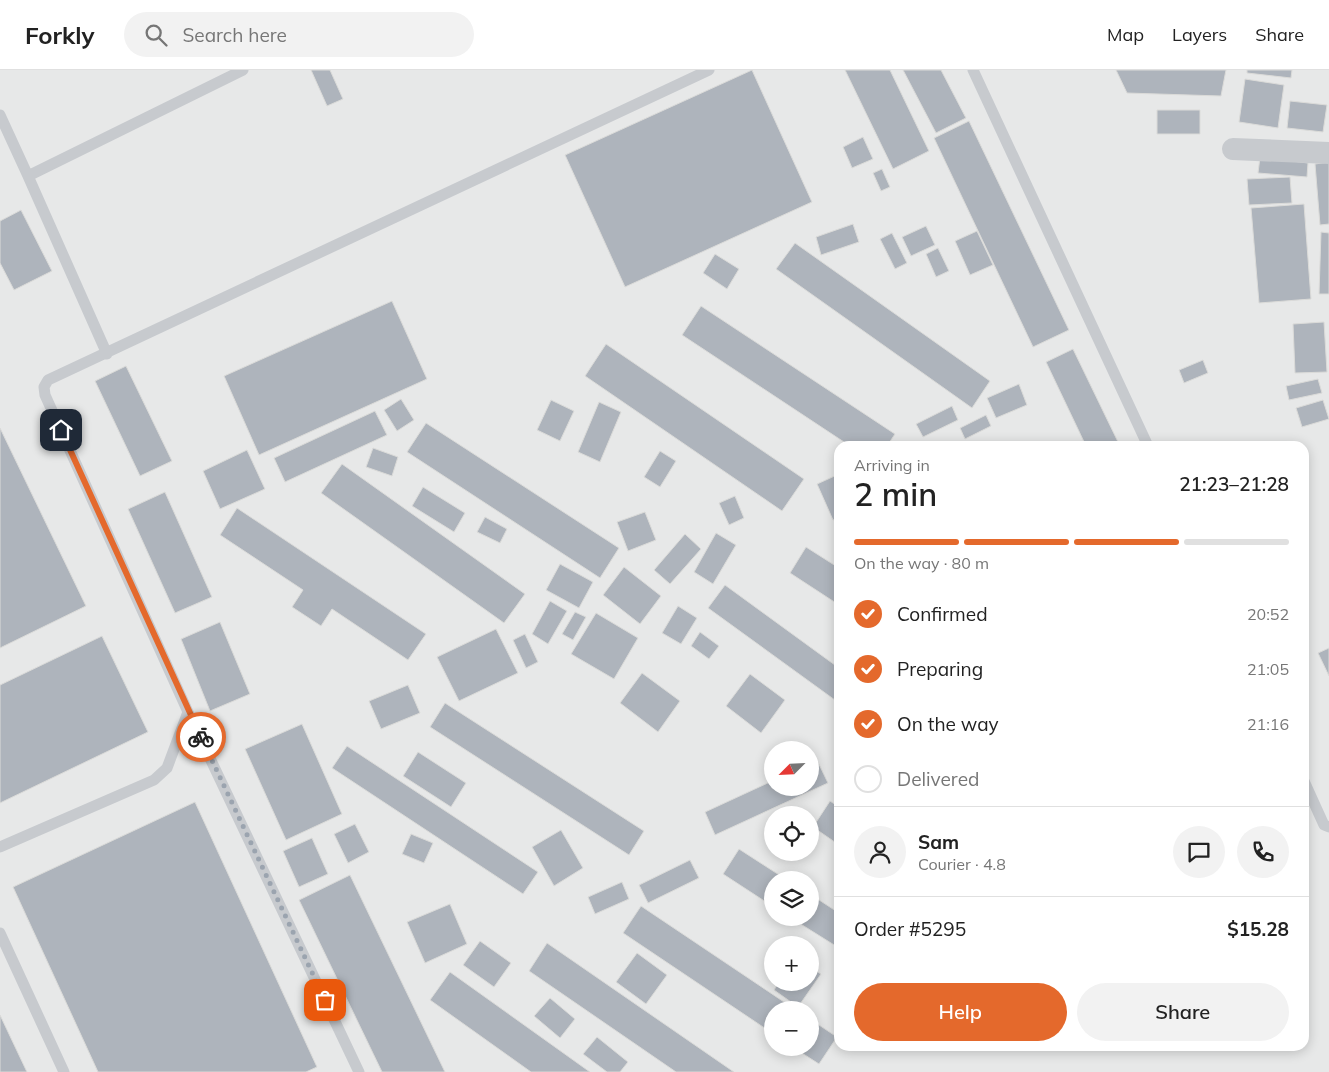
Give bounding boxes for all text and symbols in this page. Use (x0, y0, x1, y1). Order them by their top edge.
search box (124, 12, 474, 57)
text: Forkly (25, 20, 94, 50)
icon: search (142, 21, 170, 49)
text: Search here (182, 23, 287, 47)
text: Map (1107, 23, 1144, 46)
text: Layers (1172, 23, 1227, 46)
text: Share (1255, 23, 1304, 46)
pin (40, 409, 82, 451)
icon: home (47, 416, 75, 444)
text: Arriving in (854, 455, 930, 475)
text: 21:23–21:28 (1179, 472, 1289, 496)
text: 2 min (854, 474, 937, 514)
text: On the way · 80 m (854, 553, 989, 573)
icon: check (854, 600, 882, 628)
text: Confirmed (897, 602, 988, 626)
text: 20:52 (1247, 604, 1289, 624)
icon: check (854, 655, 882, 683)
text: Preparing (897, 657, 983, 681)
text: 21:05 (1247, 659, 1289, 679)
icon: check (854, 710, 882, 738)
courier (176, 712, 226, 762)
text: On the way (897, 712, 999, 736)
text: 21:16 (1247, 714, 1289, 734)
icon: bike (187, 723, 215, 751)
north arrow (764, 741, 819, 796)
map controls (764, 741, 819, 1056)
text: Delivered (897, 767, 979, 791)
button: locate (764, 806, 819, 861)
button: person (854, 826, 906, 878)
button: chat (1173, 826, 1225, 878)
button: phone (1237, 826, 1289, 878)
text: Sam (918, 830, 959, 854)
text: Courier · 4.8 (918, 854, 1006, 874)
button: layers (764, 871, 819, 926)
text: Order #5295 (854, 917, 966, 941)
text: $15.28 (1227, 917, 1289, 941)
button: + (764, 936, 819, 991)
pin (304, 979, 346, 1021)
button: Help (854, 983, 1067, 1041)
button: Share (1077, 983, 1289, 1041)
icon: bag (311, 986, 339, 1014)
button: − (764, 1001, 819, 1056)

